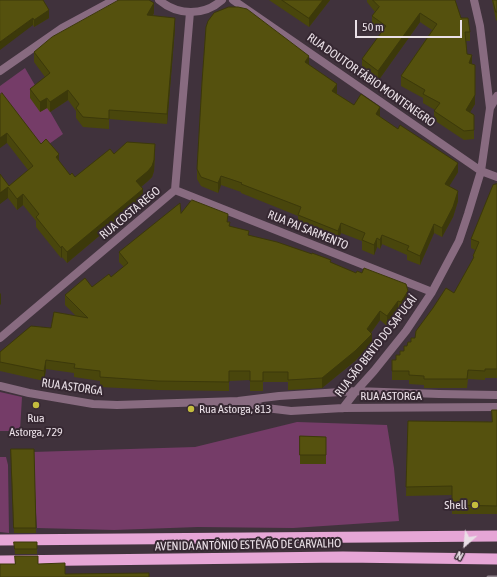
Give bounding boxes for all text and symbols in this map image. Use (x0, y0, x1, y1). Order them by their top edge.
scale bar (357, 12, 464, 38)
text: 50 m (362, 20, 384, 34)
street label: RUA DOUTOR FÁBIO MONTENEGRO (304, 30, 438, 130)
street label: RUA COSTA REGO (97, 184, 163, 242)
street label: RUA PAI SARMENTO (266, 207, 350, 253)
street label: RUA SÃO BENTO DO SAPUCAÍ (332, 292, 420, 400)
street label: RUA ASTORGA (40, 376, 104, 398)
street label: RUA ASTORGA (360, 389, 422, 403)
marker: Rua Astorga, 729 (31, 400, 41, 410)
place label: Rua Astorga, 813 (199, 402, 271, 416)
marker: Rua Astorga, 813 (186, 404, 196, 414)
place label: Rua Astorga, 729 (9, 411, 63, 439)
place label: Shell (444, 498, 467, 512)
marker: Shell (470, 500, 480, 510)
north arrow (445, 525, 485, 565)
street label: AVENIDA ANTÔNIO ESTÊVÃO DE CARVALHO (155, 536, 341, 554)
text: N (454, 549, 465, 563)

